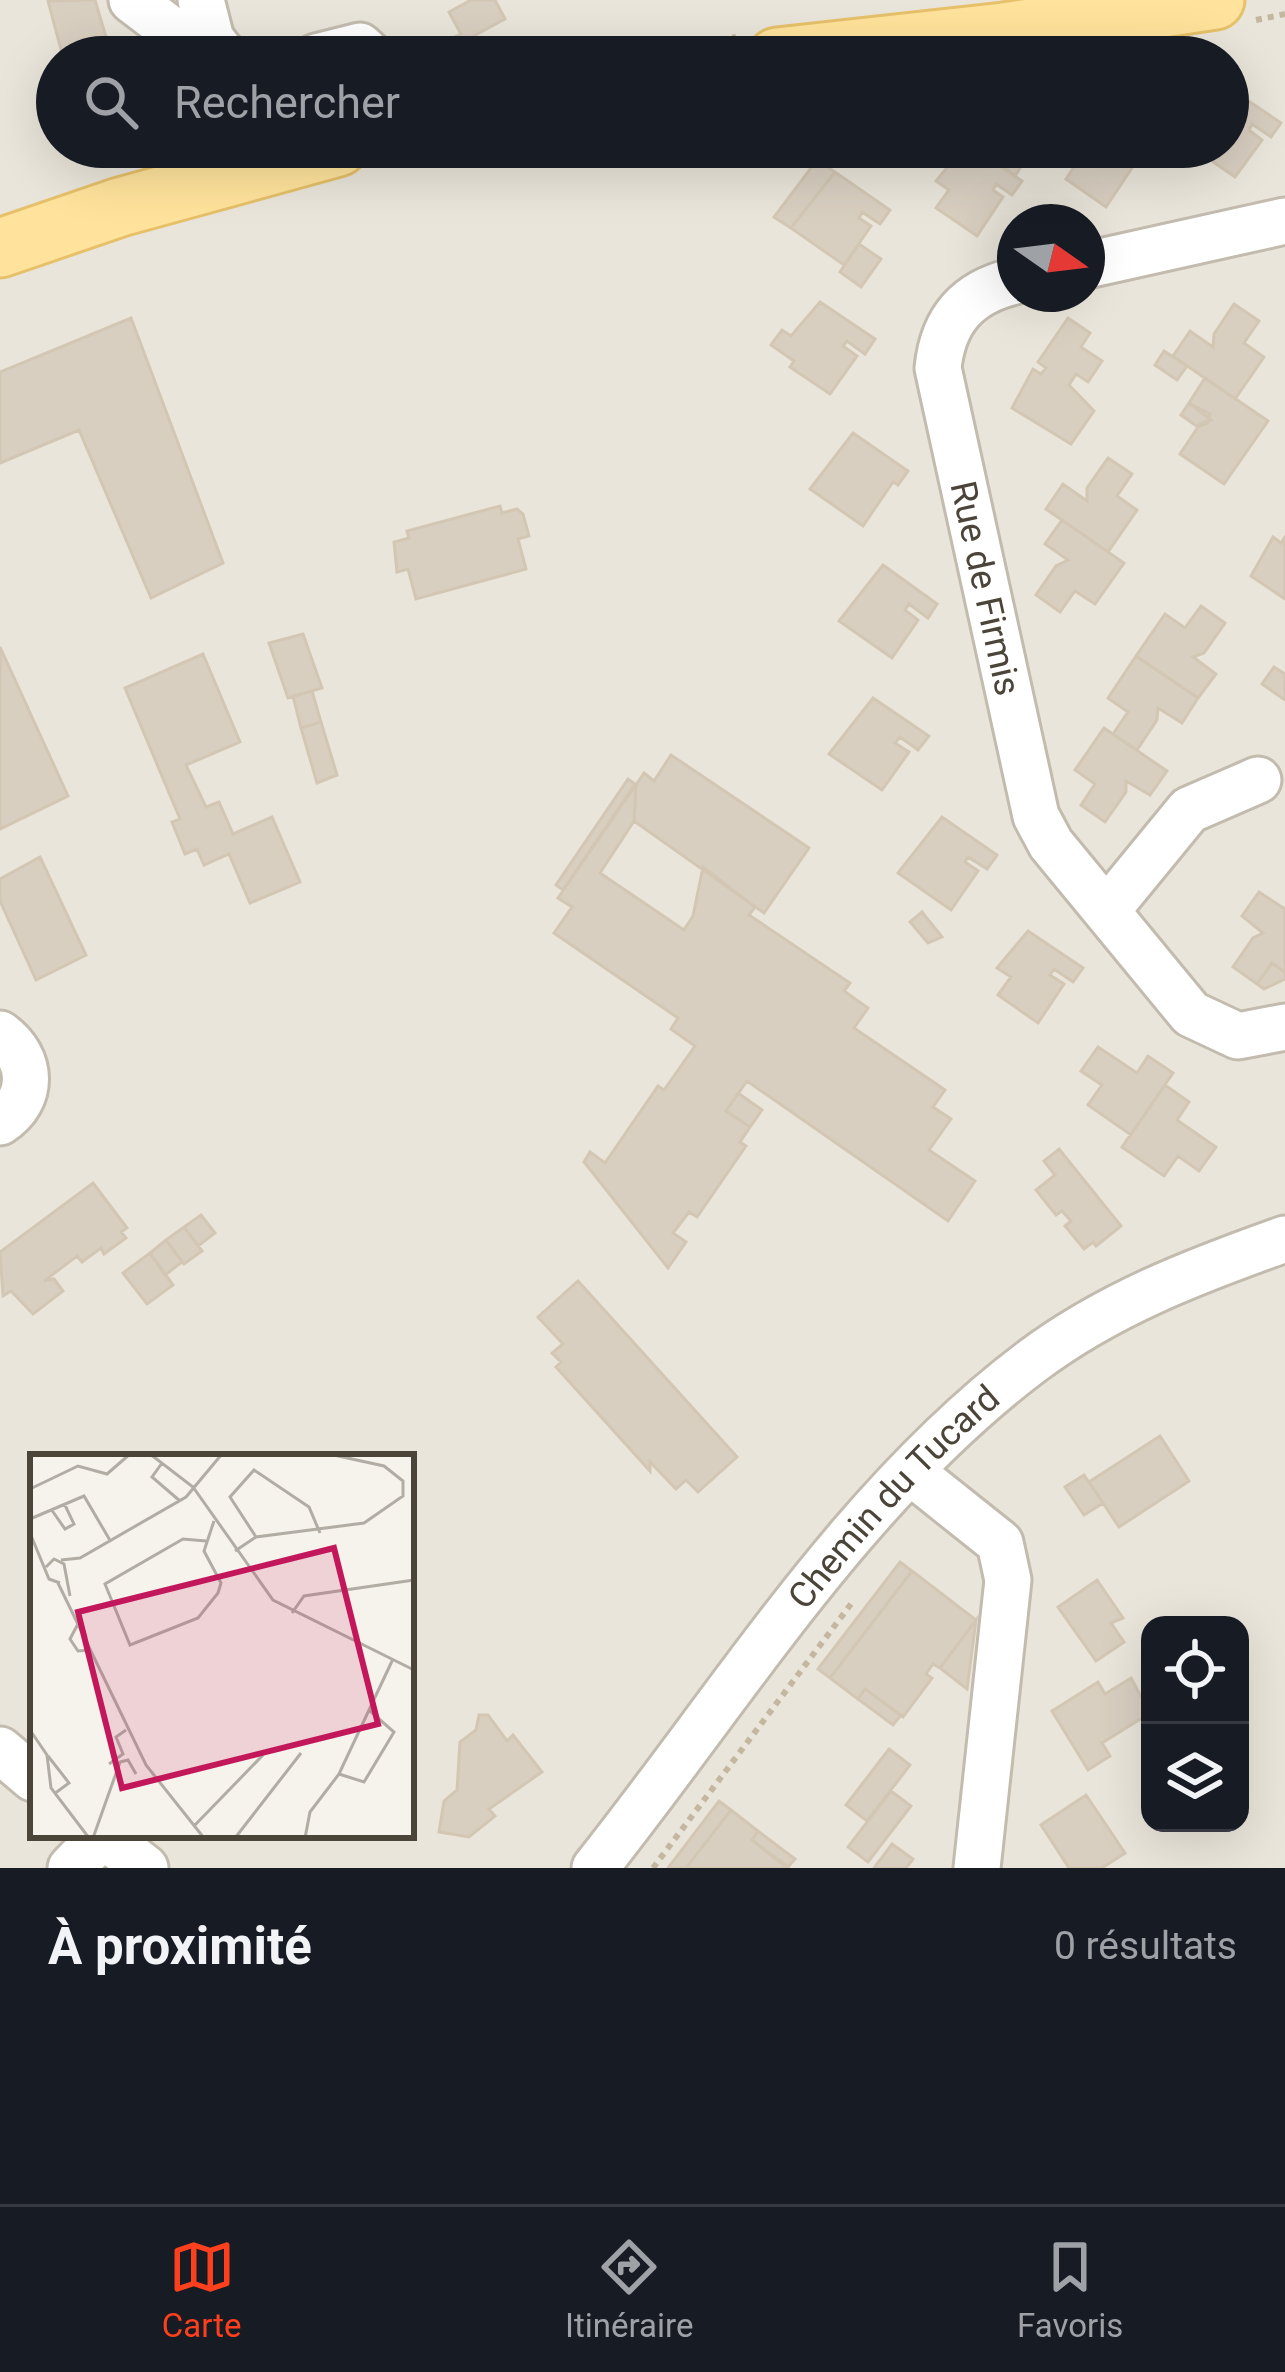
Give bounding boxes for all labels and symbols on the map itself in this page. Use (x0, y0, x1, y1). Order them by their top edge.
north arrow (997, 204, 1105, 312)
street label: Rue de Firmis (941, 477, 1029, 699)
street label: Chemin du Tucard (780, 1377, 1008, 1617)
inset map (30, 1454, 414, 1838)

